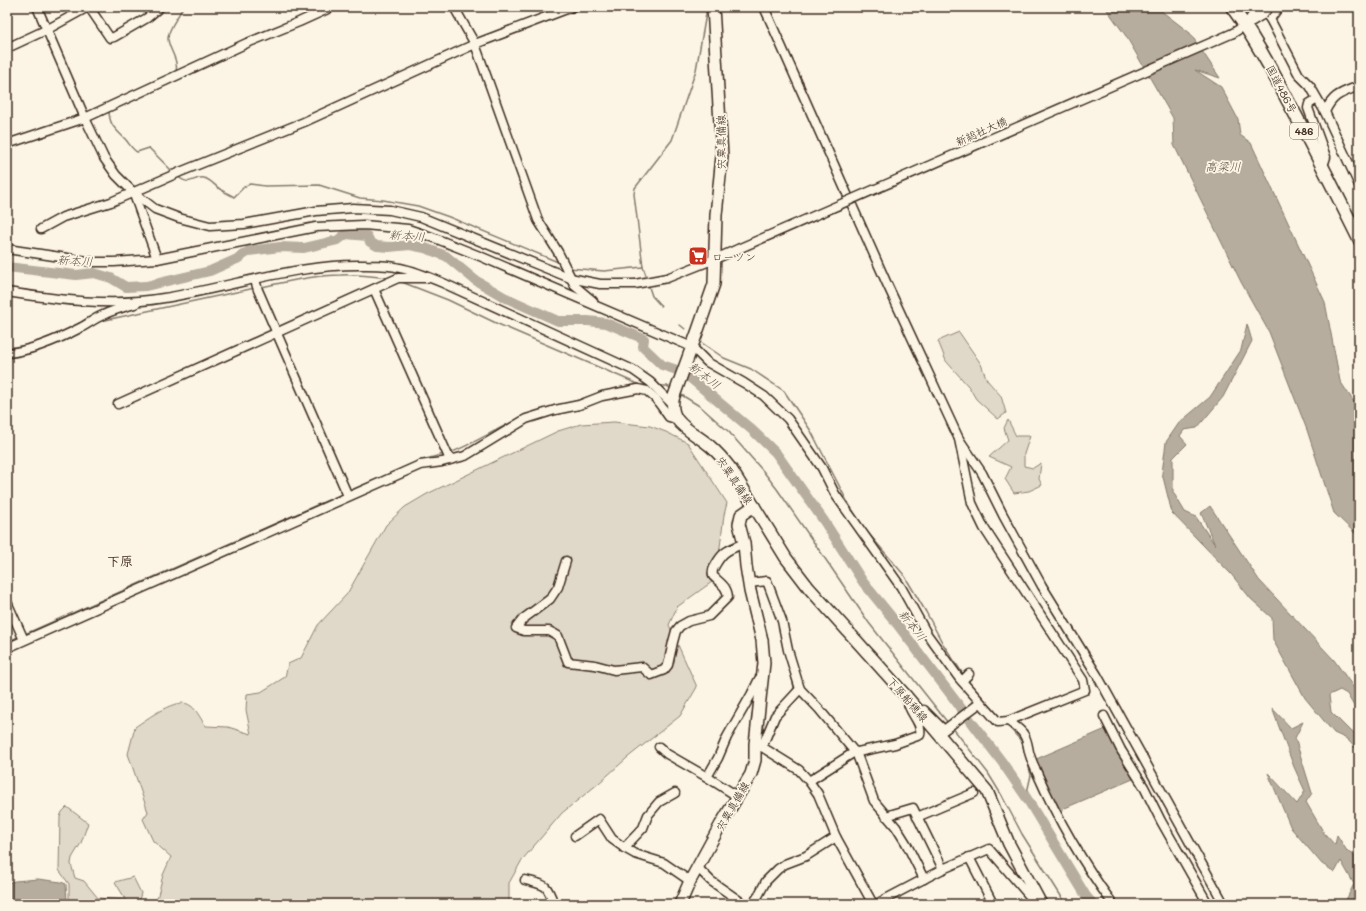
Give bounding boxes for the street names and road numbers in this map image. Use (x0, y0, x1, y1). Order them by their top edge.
street label: 国道486号 (1263, 62, 1301, 116)
street label: 新総社大橋 (953, 113, 1009, 149)
street label: 宍粟真備線 (713, 115, 728, 170)
road number: 486 (1290, 123, 1318, 139)
street label: 宍粟真備線 (713, 453, 757, 507)
street label: 下原船穂線 (884, 673, 932, 725)
street label: 宍粟真備線 (712, 778, 752, 834)

